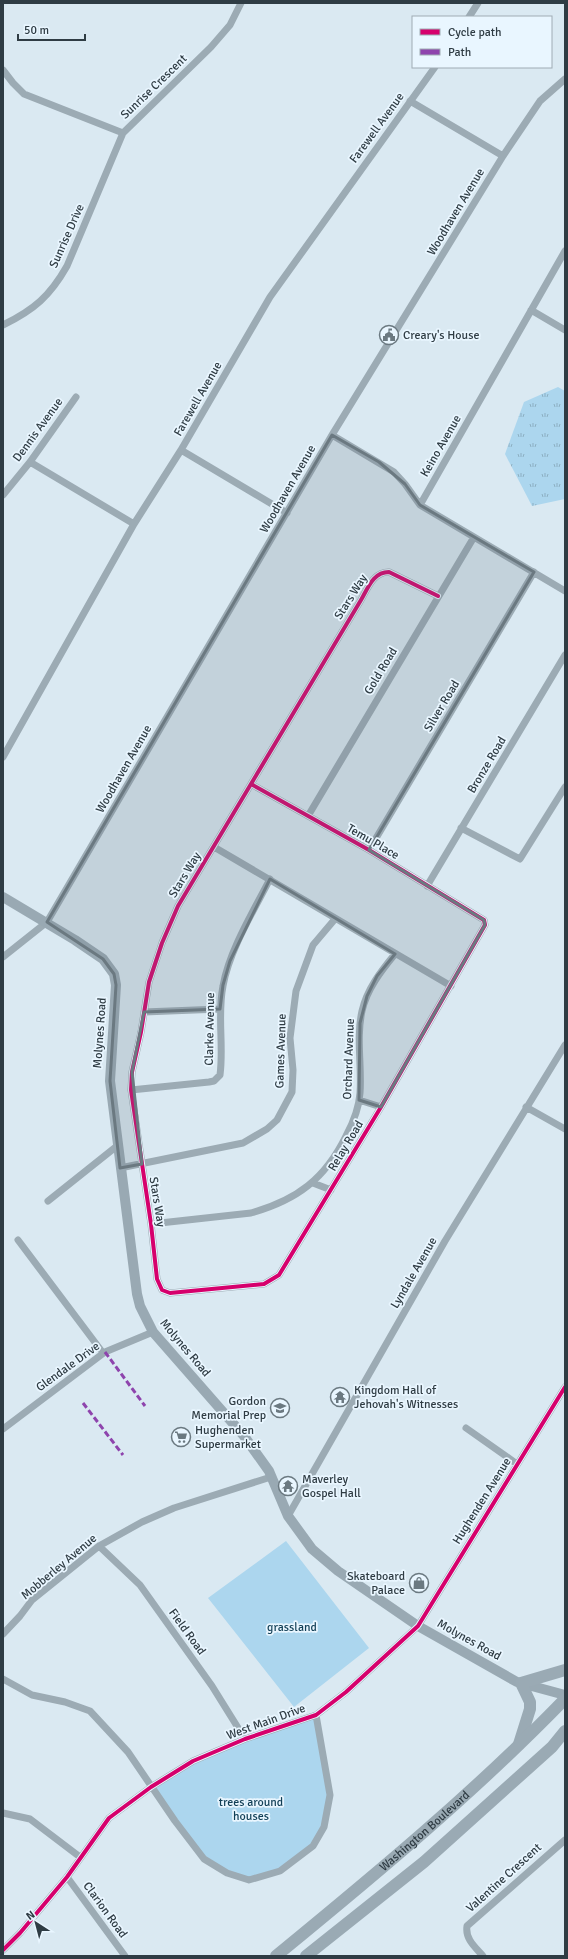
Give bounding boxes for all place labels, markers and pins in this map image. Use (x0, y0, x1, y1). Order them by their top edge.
public building icon: Creary's House (378, 324, 400, 346)
place label: Creary's House (403, 328, 479, 343)
place label: Kingdom Hall of Jehovah's Witnesses (354, 1383, 458, 1412)
temple icon: Kingdom Hall of Jehovah's Witnesses (329, 1386, 351, 1408)
place label: Gordon Memorial Prep (191, 1394, 266, 1423)
school or university icon: Gordon Memorial Prep (269, 1397, 291, 1419)
place label: Hughenden Supermarket (195, 1423, 261, 1452)
supermarket icon: Hughenden Supermarket (170, 1426, 192, 1448)
place label: Maverley Gospel Hall (302, 1472, 361, 1501)
temple icon: Maverley Gospel Hall (277, 1475, 299, 1497)
place label: Skateboard Palace (347, 1569, 405, 1598)
shop icon: Skateboard Palace (408, 1572, 430, 1594)

